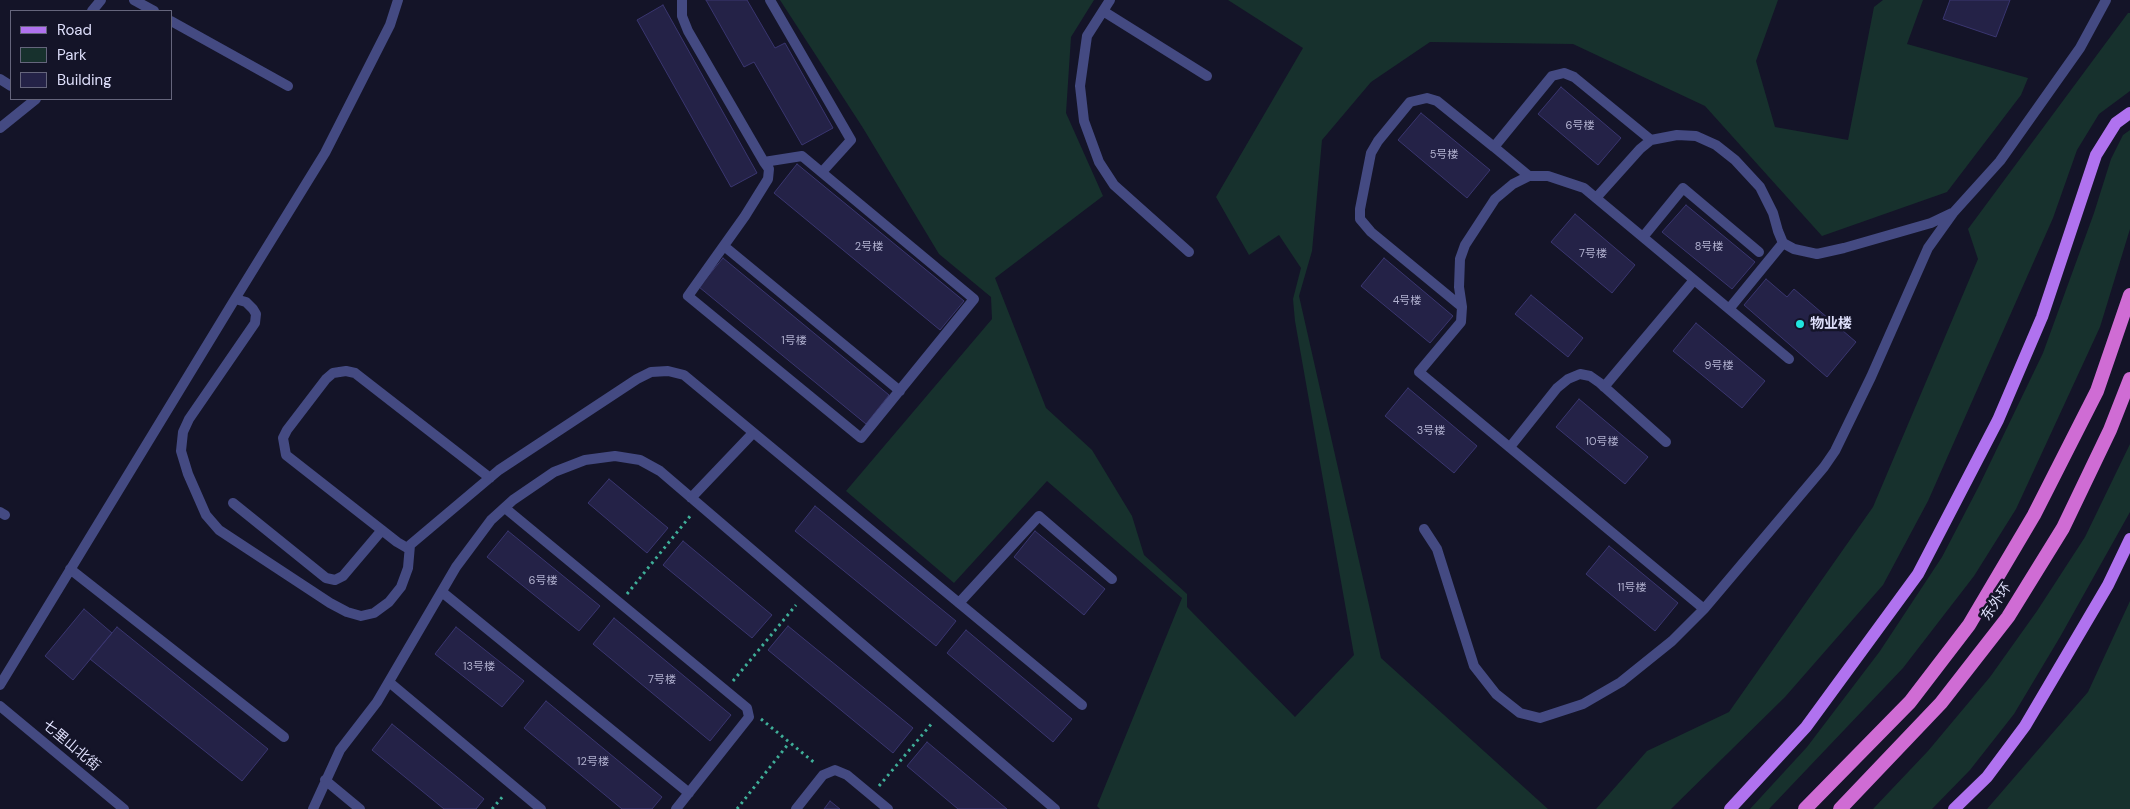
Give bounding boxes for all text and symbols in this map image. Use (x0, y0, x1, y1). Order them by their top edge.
legend (10, 10, 172, 100)
text: Road (57, 20, 92, 40)
text: Park (57, 45, 87, 65)
text: Building (57, 70, 112, 90)
house number: 6号楼 (1566, 119, 1594, 133)
house number: 5号楼 (1430, 148, 1458, 162)
house number: 2号楼 (855, 240, 883, 254)
house number: 8号楼 (1695, 240, 1723, 254)
house number: 7号楼 (1579, 247, 1607, 261)
house number: 4号楼 (1393, 294, 1421, 308)
place label: 物业楼 (1810, 316, 1852, 332)
marker: 物业楼 (1794, 318, 1806, 330)
house number: 1号楼 (781, 334, 807, 348)
house number: 9号楼 (1705, 359, 1733, 373)
house number: 3号楼 (1417, 424, 1445, 438)
house number: 10号楼 (1586, 435, 1618, 449)
house number: 6号楼 (529, 574, 557, 588)
street label: 东外环 (1978, 580, 2016, 624)
house number: 11号楼 (1618, 581, 1646, 595)
house number: 13号楼 (463, 660, 495, 674)
house number: 7号楼 (648, 673, 676, 687)
street label: 七里山北街 (39, 717, 103, 775)
house number: 12号楼 (577, 755, 609, 769)

